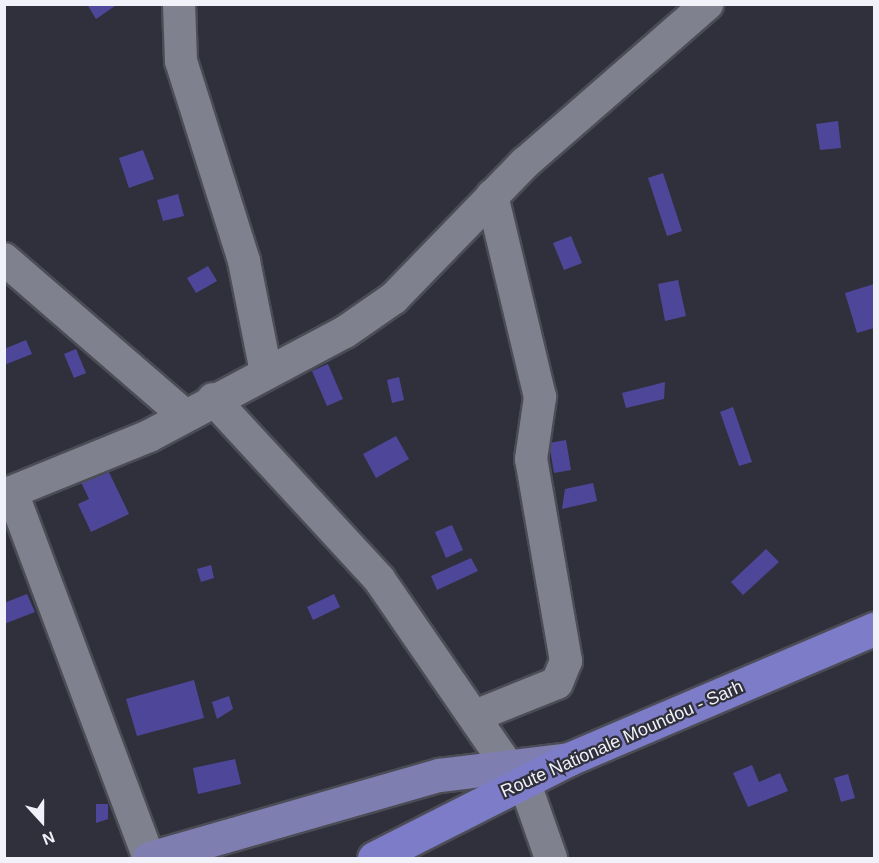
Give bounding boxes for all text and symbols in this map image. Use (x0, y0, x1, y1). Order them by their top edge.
street label: Route Nationale Moundou - Sarh (497, 676, 747, 802)
north arrow (12, 791, 72, 851)
text: N (40, 828, 57, 848)

